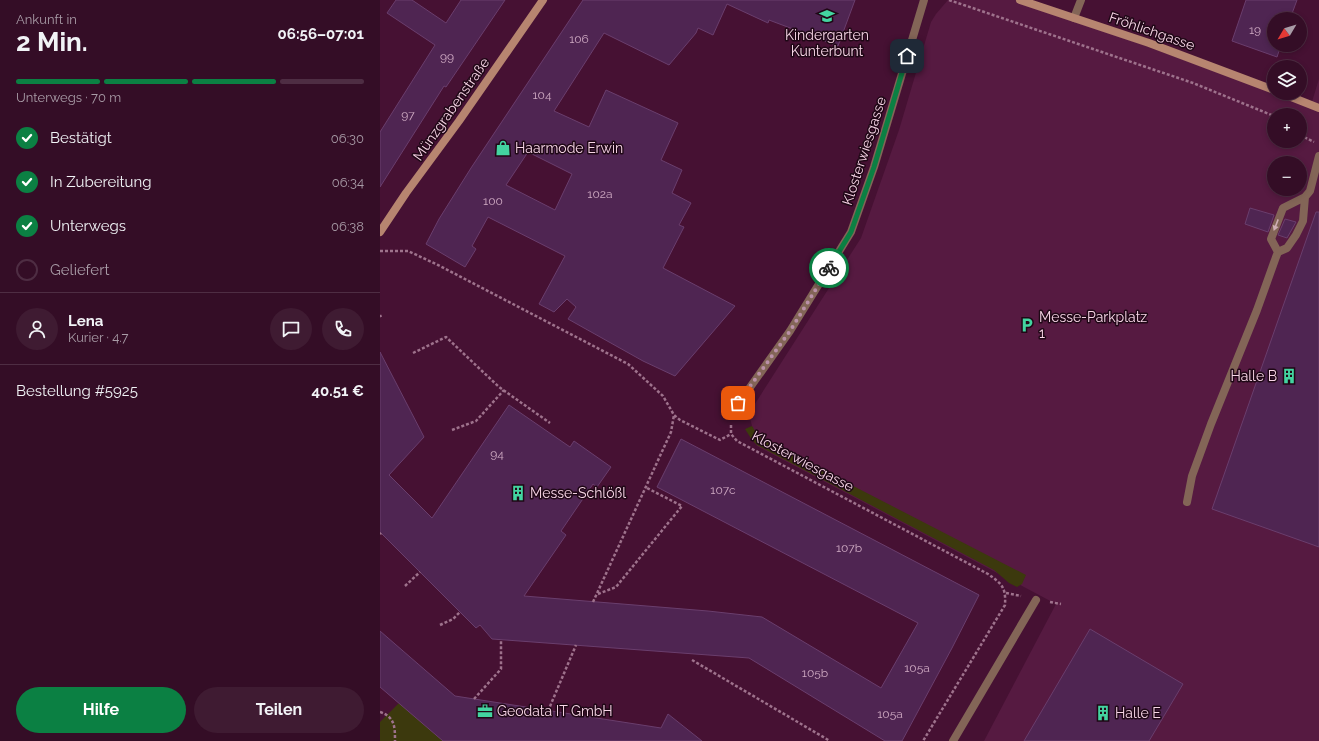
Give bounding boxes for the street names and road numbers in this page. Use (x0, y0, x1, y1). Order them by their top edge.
street label: Fröhlichgasse (1107, 9, 1197, 53)
street label: Münzgrabenstraße (410, 55, 492, 163)
street label: Klosterwiesgasse (839, 95, 889, 207)
street label: Klosterwiesgasse (749, 427, 857, 495)

